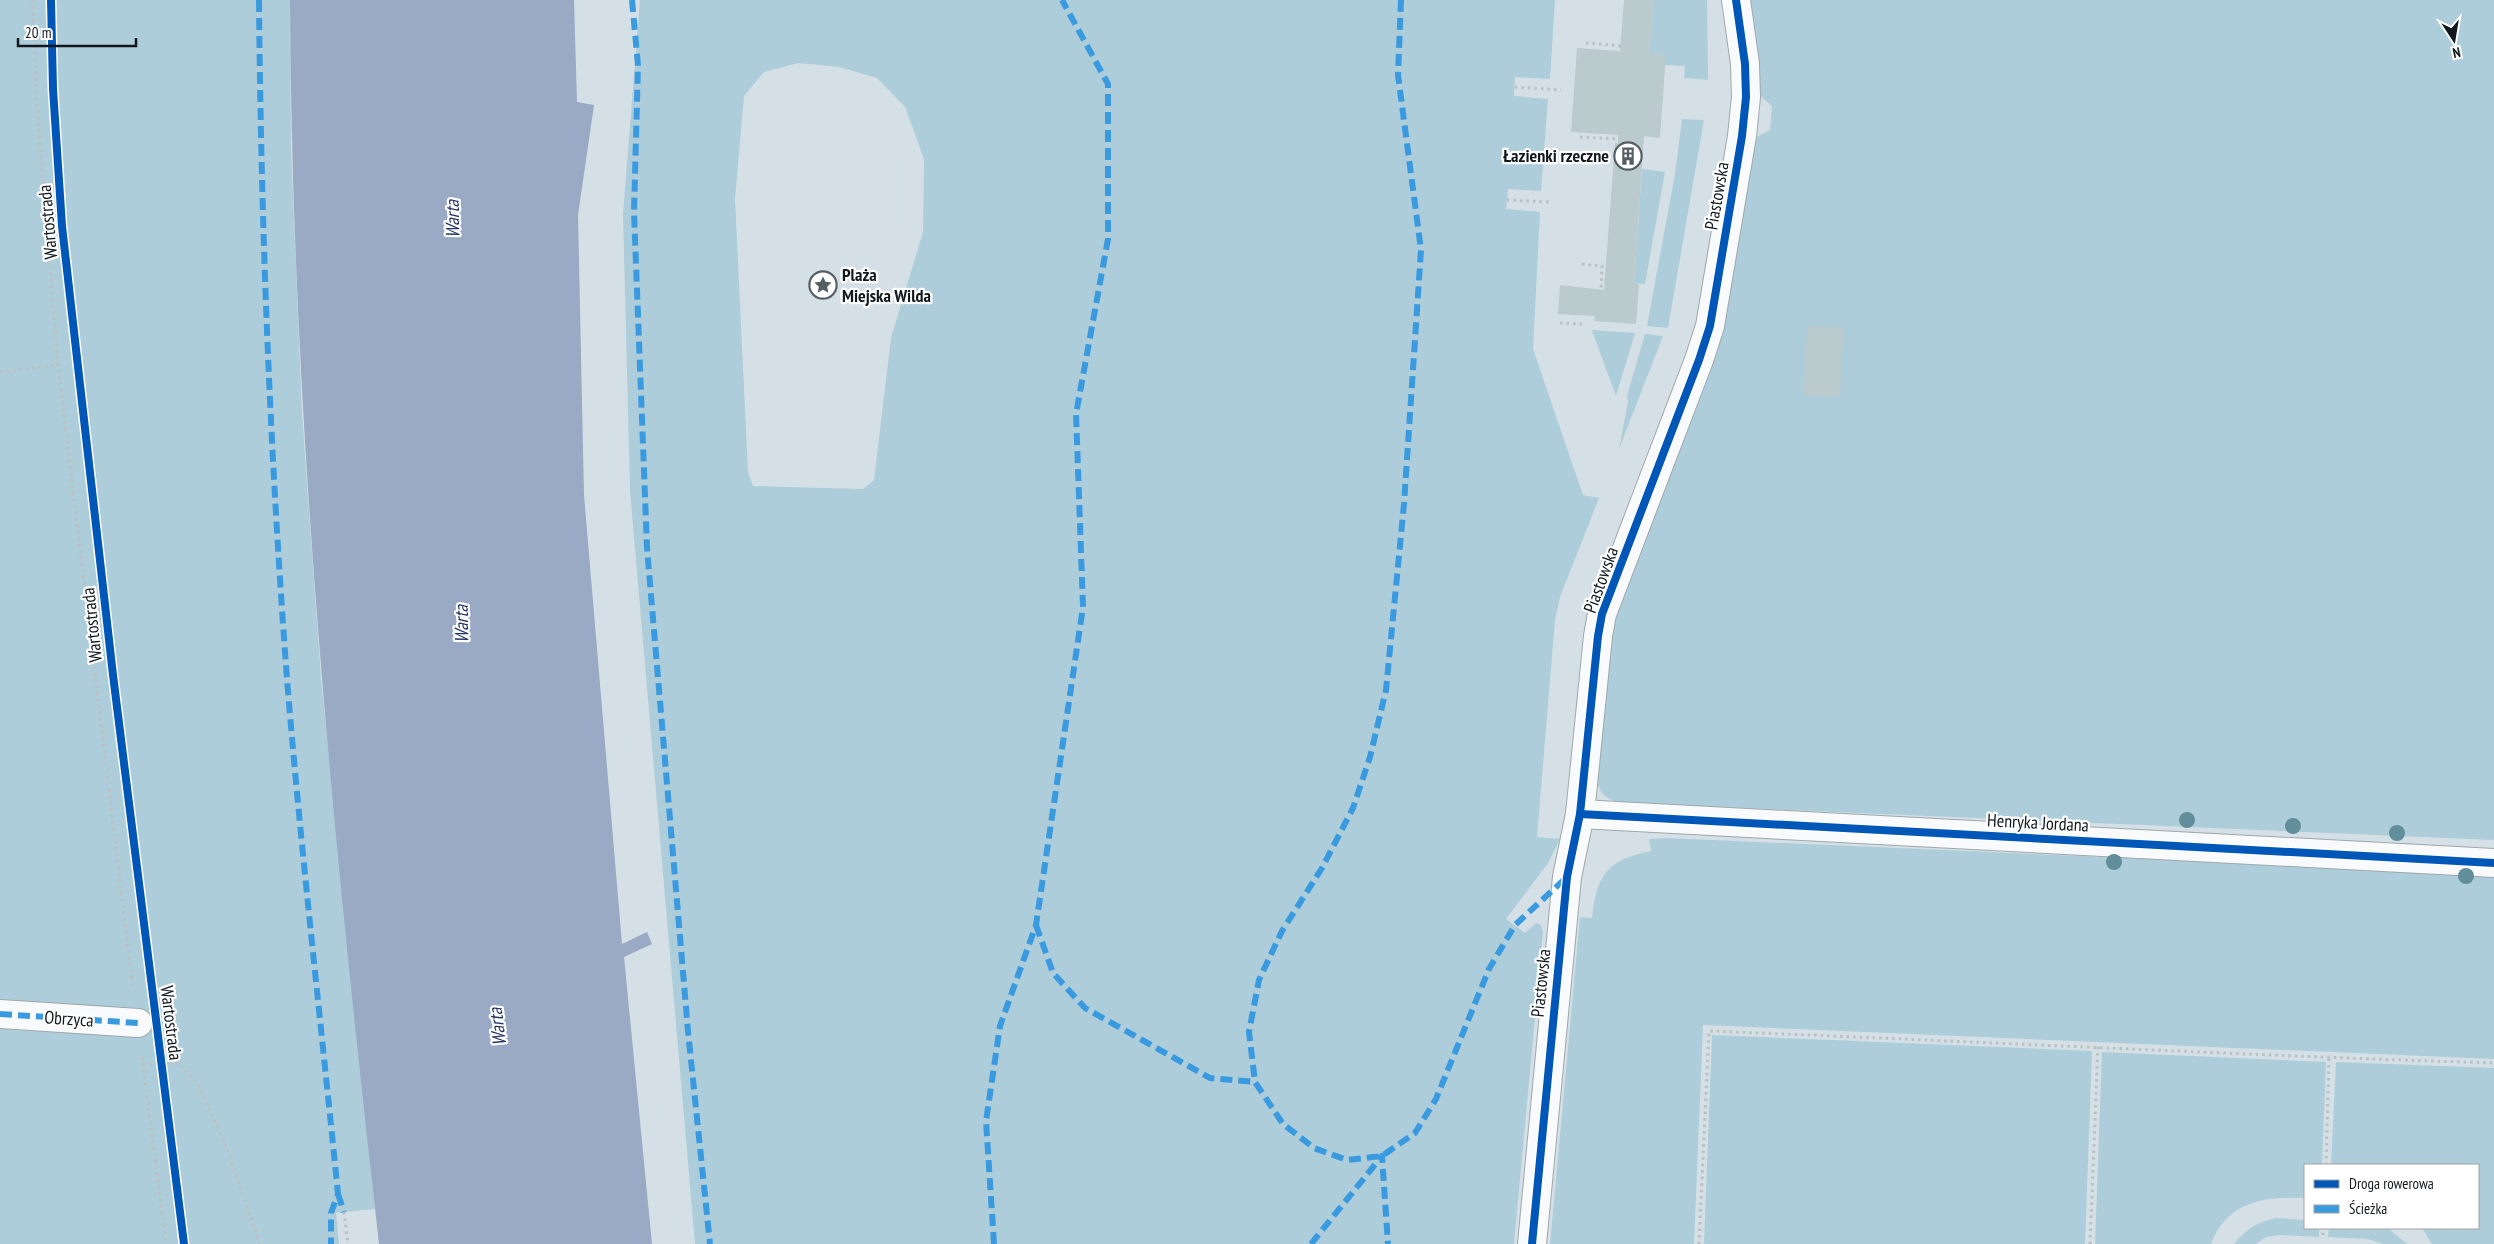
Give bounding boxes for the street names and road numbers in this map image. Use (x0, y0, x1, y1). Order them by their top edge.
street label: Piastowska (1699, 160, 1734, 232)
street label: Wartostrada (33, 184, 62, 260)
street label: Piastowska (1578, 544, 1623, 616)
street label: Wartostrada (76, 587, 107, 663)
street label: Henryka Jordana (1987, 808, 2089, 837)
street label: Piastowska (1525, 948, 1556, 1018)
street label: Wartostrada (156, 984, 187, 1061)
street label: Obrzyca (44, 1005, 94, 1032)

